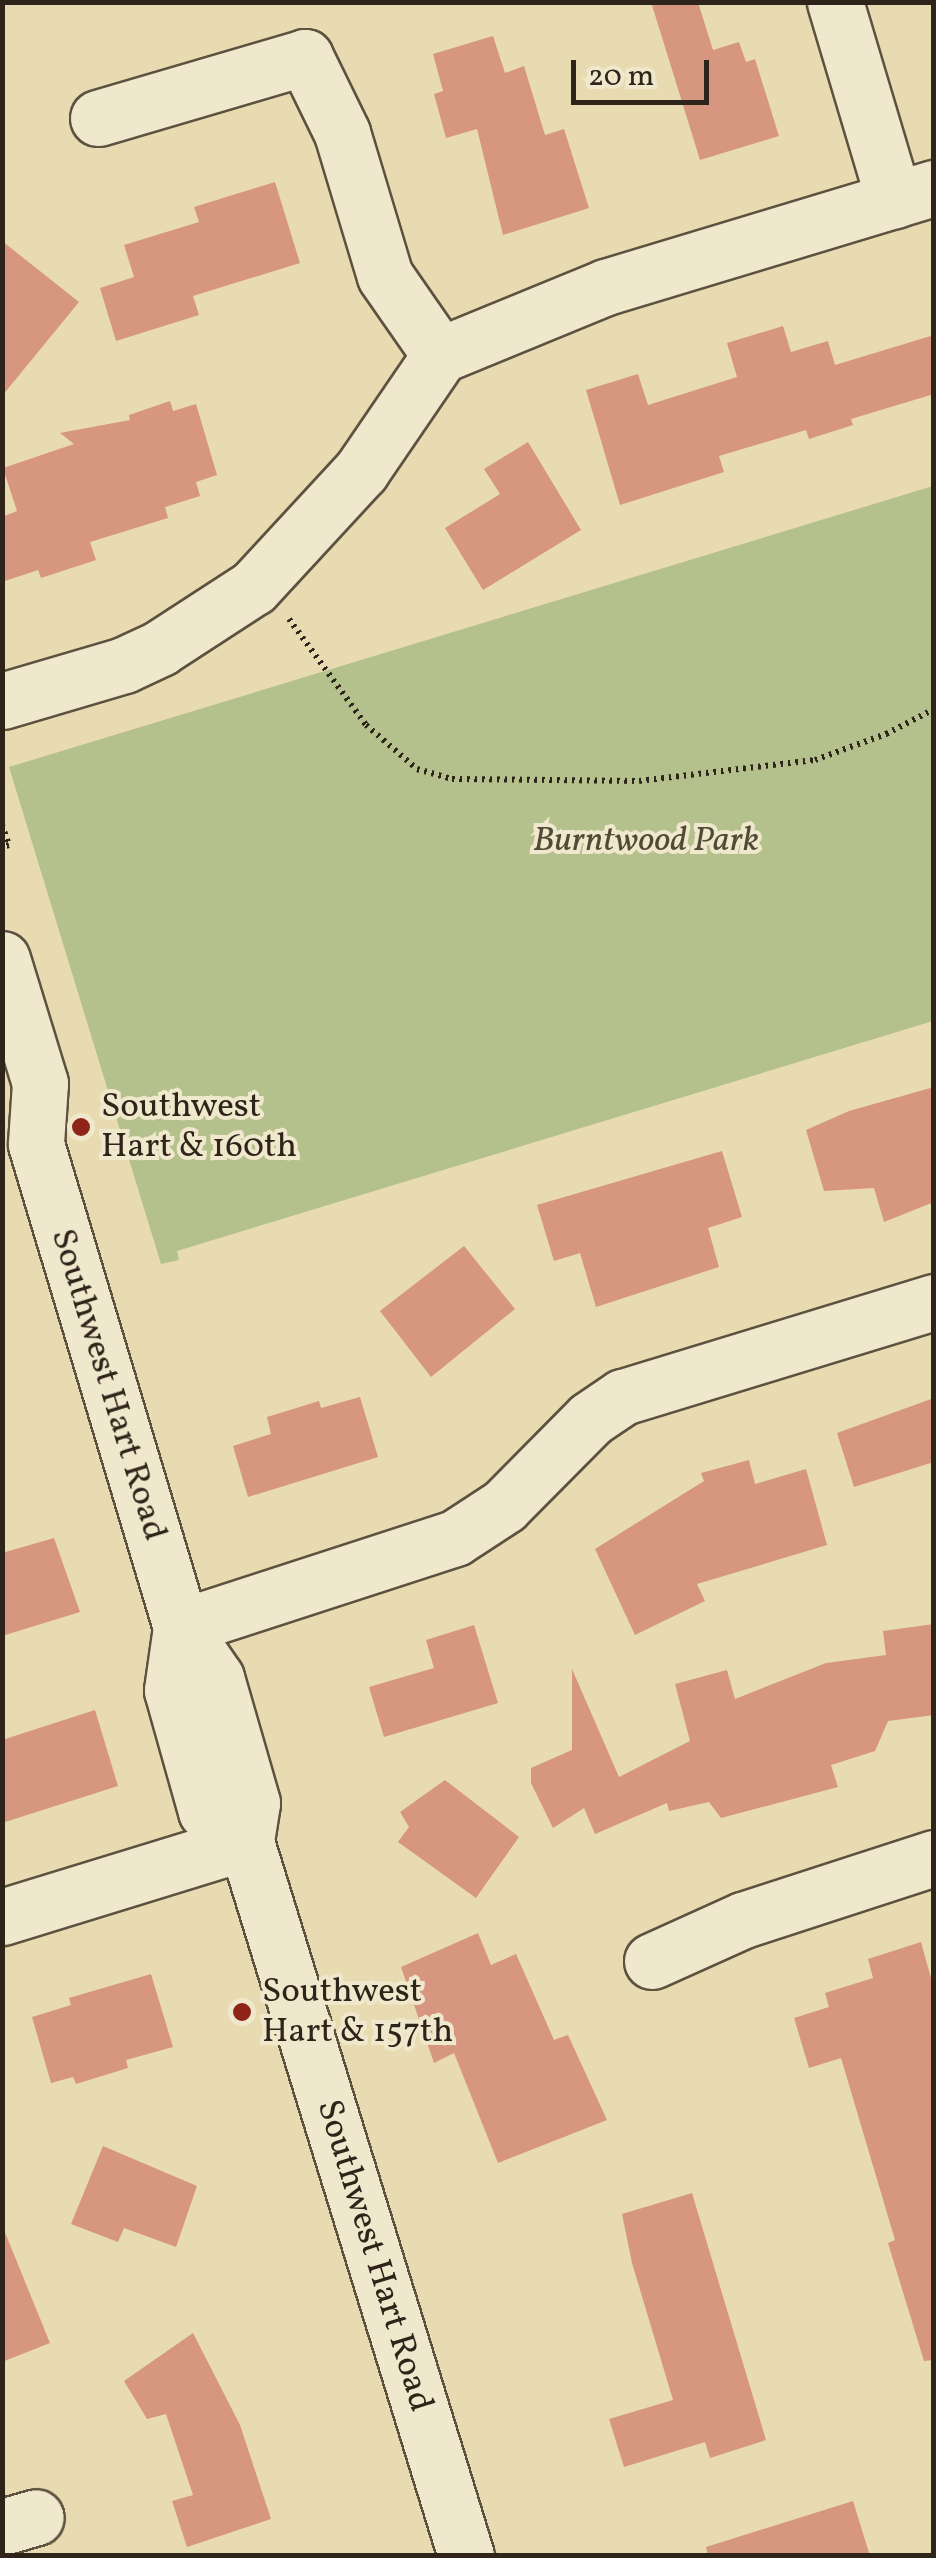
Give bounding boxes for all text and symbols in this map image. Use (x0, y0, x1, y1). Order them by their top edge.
scale bar (576, 40, 714, 102)
text: 20 m (588, 56, 654, 98)
park label: Burntwood Park (533, 820, 759, 862)
place label: Southwest Hart & 160th (101, 1086, 297, 1168)
marker: Southwest Hart & 160th (70, 1116, 92, 1138)
street label: Southwest Hart Road (41, 1224, 175, 1546)
place label: Southwest Hart & 157th (262, 1971, 453, 2053)
marker: Southwest Hart & 157th (231, 2001, 253, 2023)
street label: Southwest Hart Road (307, 2095, 441, 2417)

